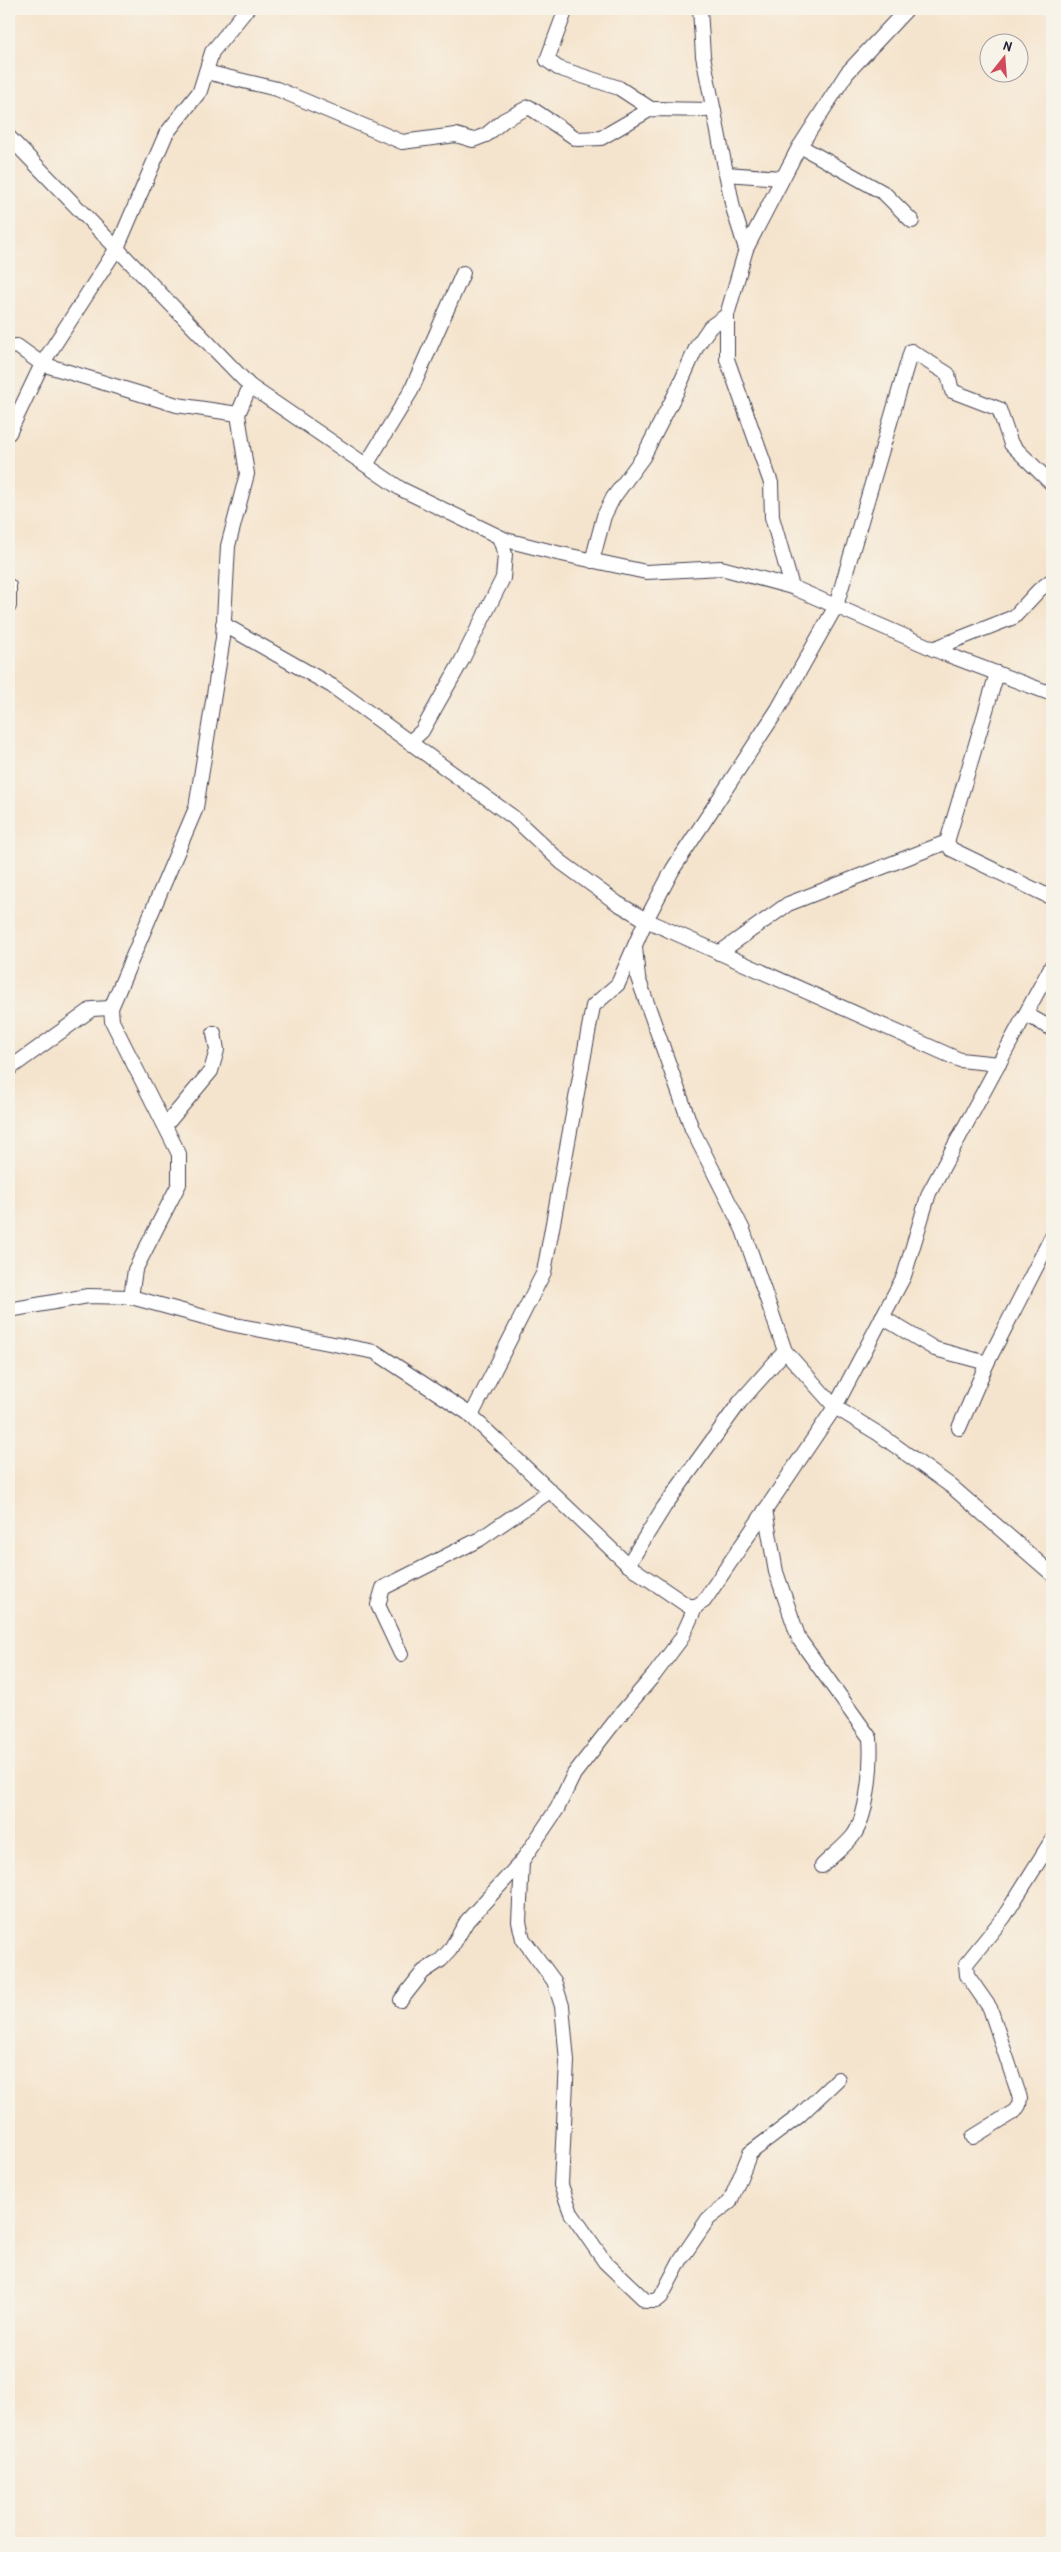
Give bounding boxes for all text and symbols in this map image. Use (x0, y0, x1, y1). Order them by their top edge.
north arrow (978, 32, 1028, 82)
text: N (1002, 35, 1015, 55)

